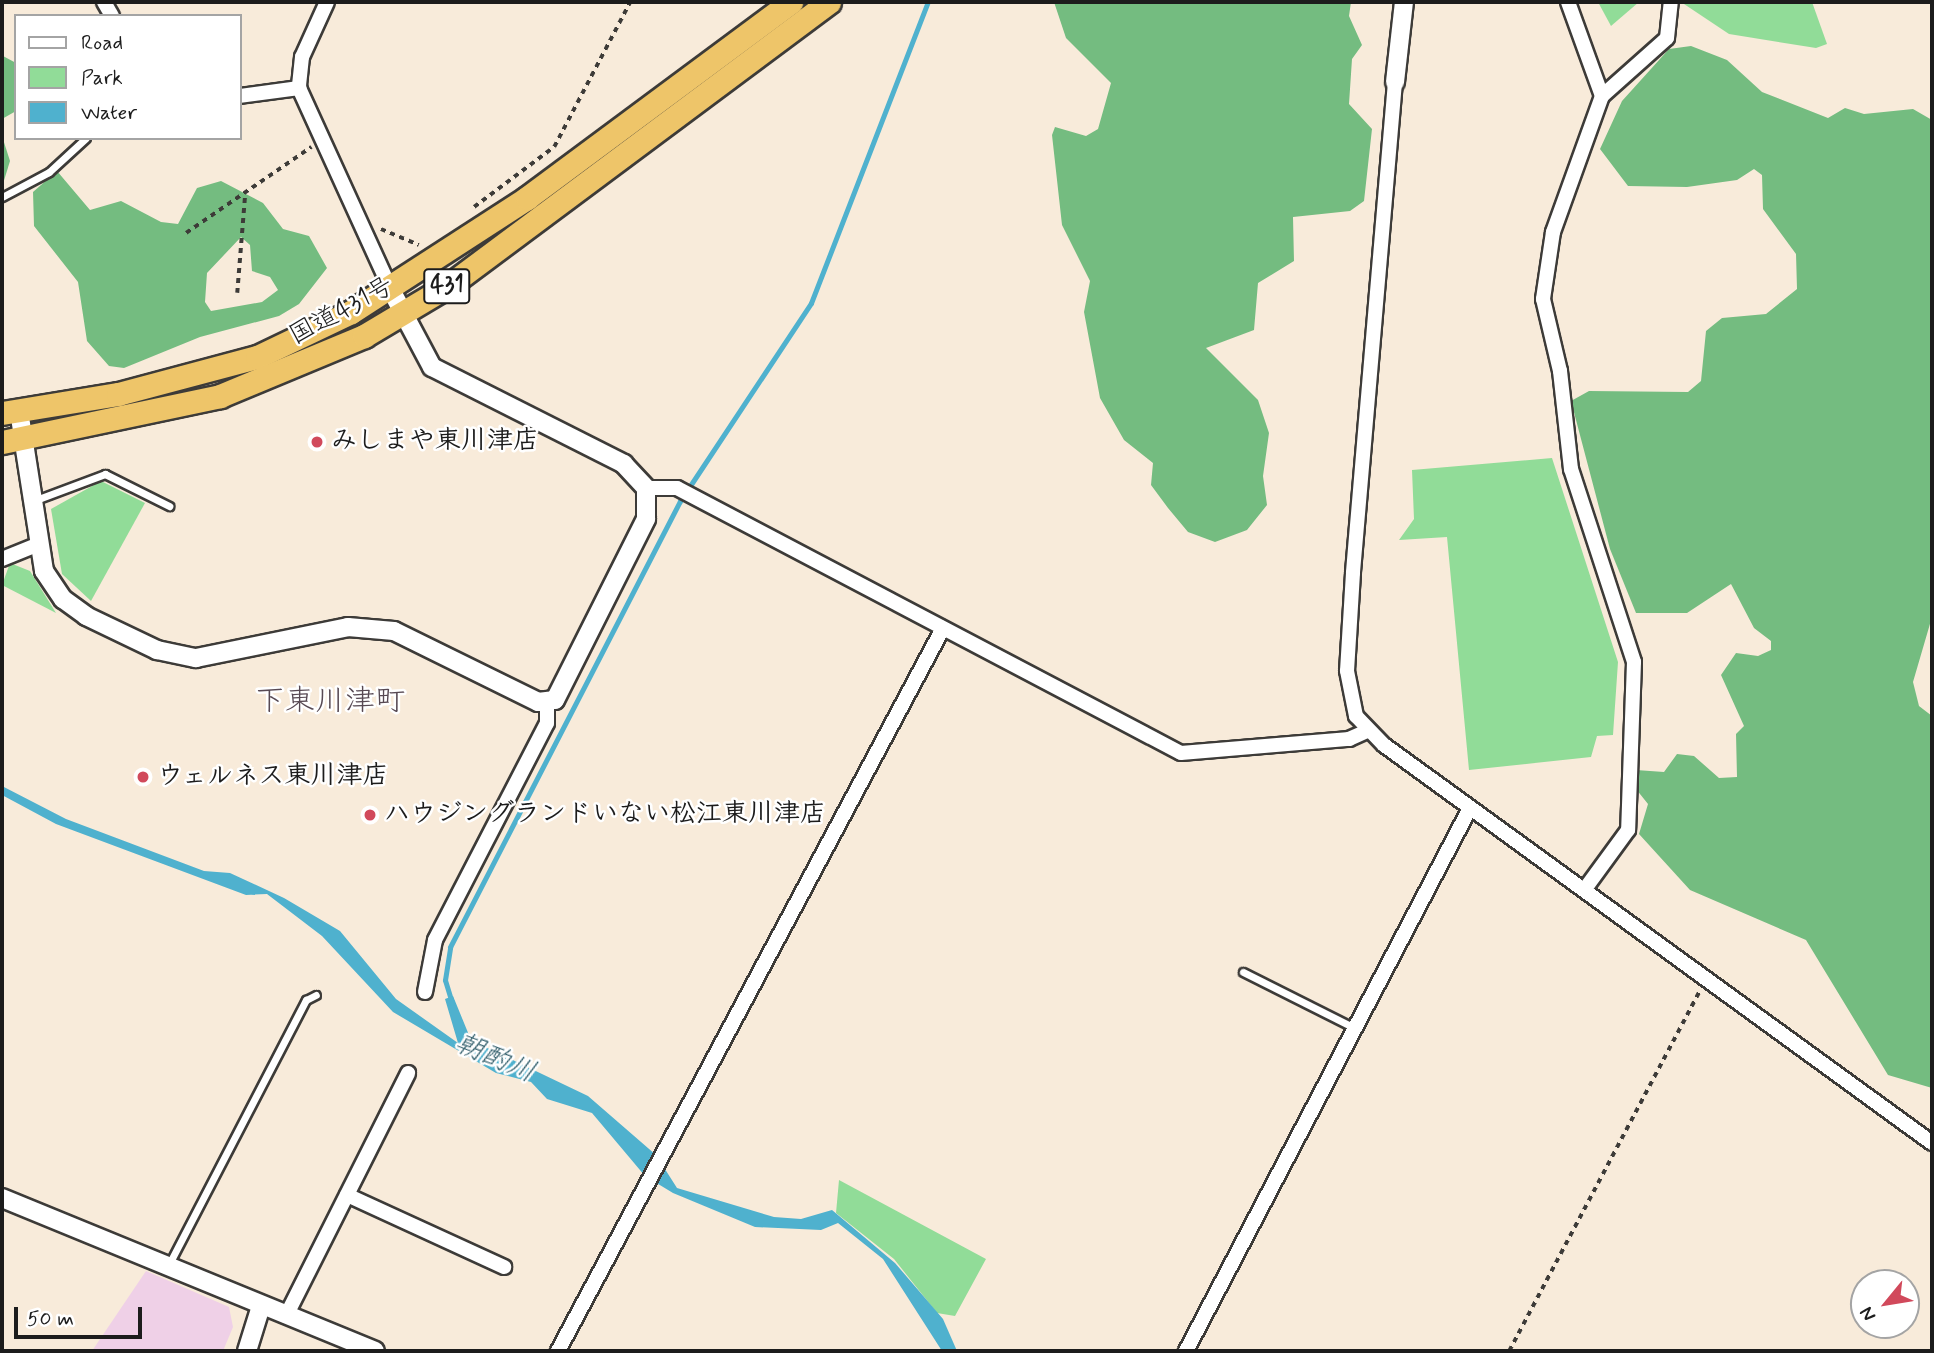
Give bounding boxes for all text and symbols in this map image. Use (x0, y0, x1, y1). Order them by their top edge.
legend (14, 14, 242, 140)
text: Road (81, 29, 123, 57)
text: Park (81, 64, 123, 92)
text: Water (81, 99, 137, 127)
road number: 431 (422, 265, 472, 306)
street label: 国道431号 (284, 271, 400, 353)
place label: みしまや東川津店 (331, 426, 539, 458)
marker: みしまや東川津店 (309, 434, 325, 450)
district label: 下東川津町 (255, 684, 405, 720)
place label: ウェルネス東川津店 (157, 761, 391, 793)
marker: ウェルネス東川津店 (135, 769, 151, 785)
place label: ハウジングランドいない松江東川津店 (384, 799, 826, 831)
marker: ハウジングランドいない松江東川津店 (362, 807, 378, 823)
water label: 朝酌川 (450, 1027, 540, 1091)
north arrow (1850, 1269, 1920, 1339)
scale bar (18, 1294, 145, 1338)
text: N (1854, 1302, 1882, 1325)
text: 50 m (27, 1305, 74, 1333)

